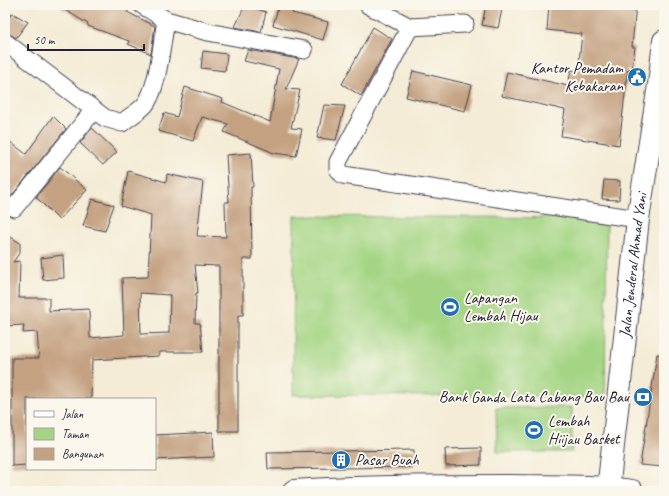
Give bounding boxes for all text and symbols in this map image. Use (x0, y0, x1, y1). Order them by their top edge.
scale bar (28, 26, 144, 52)
text: 50 m (34, 32, 56, 48)
place label: Kantor Pemadam Kebakaran (531, 58, 624, 96)
public building icon: Kantor Pemadam Kebakaran (626, 66, 648, 88)
street label: Jalan Jenderal Ahmad Yani (615, 190, 652, 340)
place label: Lapangan Lembah Hijau (464, 288, 539, 326)
sports icon: Lapangan Lembah Hijau (439, 296, 461, 318)
bank icon: Bank Ganda Lata Cabang Bau Bau (632, 386, 654, 408)
place label: Bank Ganda Lata Cabang Bau Bau (439, 387, 630, 407)
legend (26, 398, 156, 470)
text: Jalan (61, 406, 84, 422)
place label: Lembah Hiijau Basket (548, 411, 621, 449)
sports icon: Lembah Hiijau Basket (523, 419, 545, 441)
text: Taman (62, 426, 89, 442)
text: Bangunan (62, 446, 104, 462)
building icon: Pasar Buah (330, 449, 352, 471)
place label: Pasar Buah (355, 450, 419, 470)

